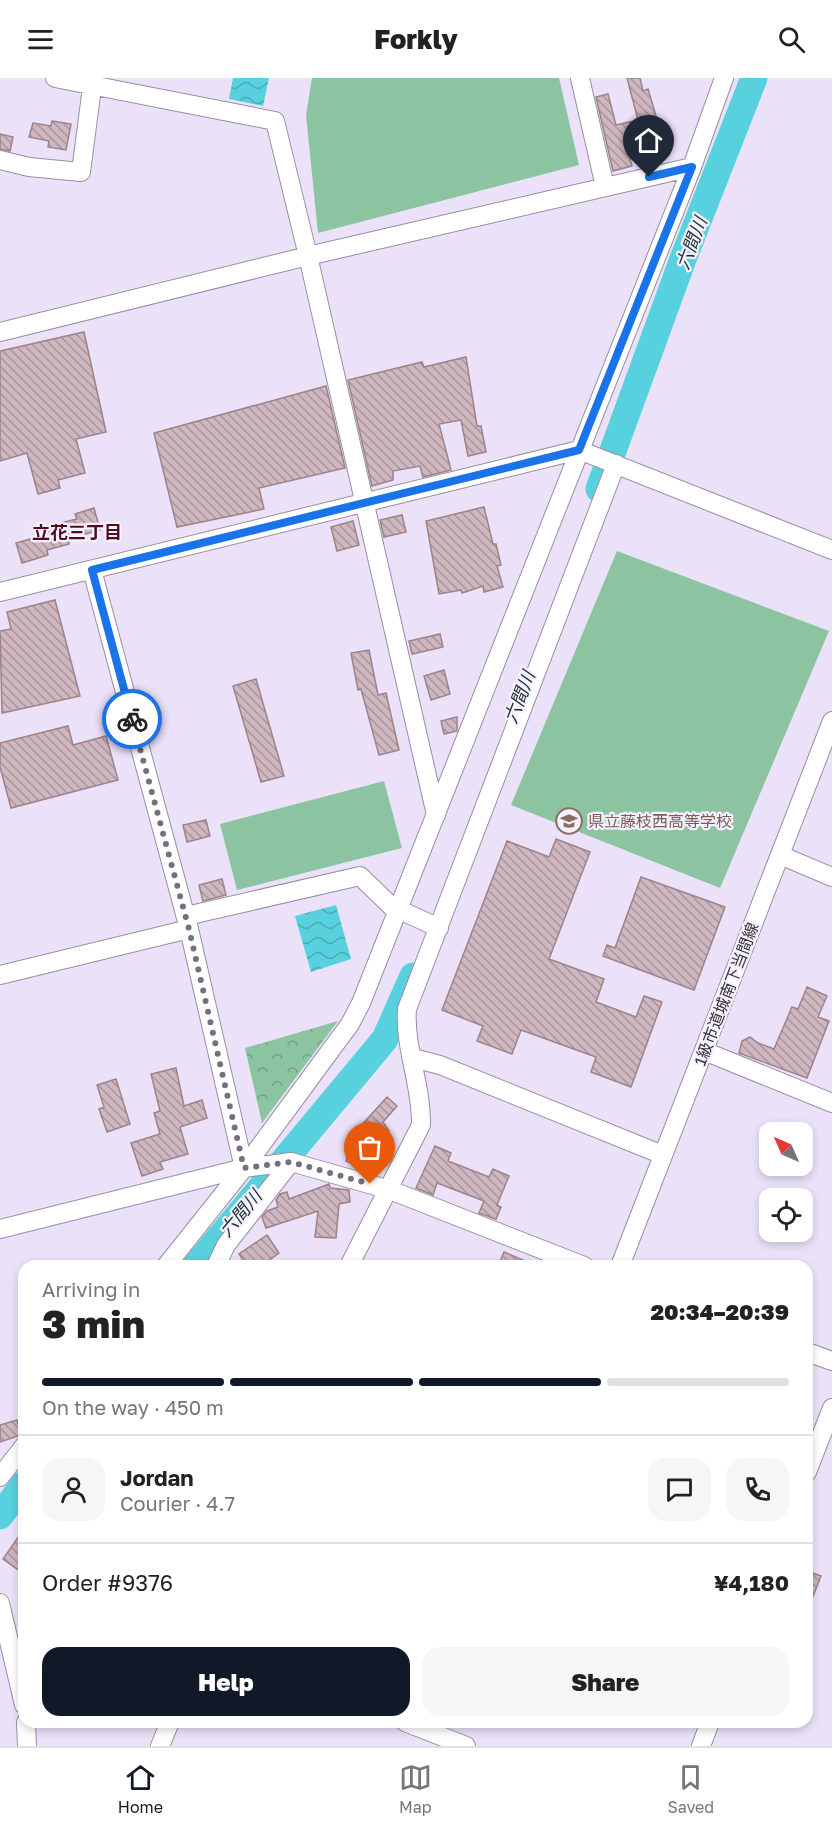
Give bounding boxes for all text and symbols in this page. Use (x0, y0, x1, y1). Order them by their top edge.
icon: menu (24, 23, 57, 56)
text: Forkly (374, 23, 458, 55)
icon: search (775, 23, 808, 56)
pin (623, 115, 674, 177)
icon: home (632, 124, 665, 157)
water label: 六間川 (671, 212, 712, 272)
district label: 立花三丁目 (32, 521, 122, 543)
water label: 六間川 (499, 666, 540, 726)
courier (102, 689, 162, 749)
icon: bike (116, 703, 149, 736)
school or university icon: 県立藤枝西高等学校 (554, 806, 584, 836)
place label: 県立藤枝西高等学校 (588, 811, 732, 831)
street label: 1級市道城南下当間線 (689, 920, 763, 1068)
pin (344, 1122, 395, 1184)
north arrow (759, 1122, 813, 1176)
map controls (759, 1122, 813, 1242)
icon: bag (353, 1131, 386, 1164)
water label: 六間川 (214, 1184, 267, 1241)
button: locate (759, 1188, 813, 1242)
text: Arriving in (42, 1277, 140, 1301)
text: 20:34–20:39 (650, 1298, 789, 1325)
text: 3 min (42, 1300, 145, 1347)
text: On the way · 450 m (42, 1395, 224, 1419)
button: person (42, 1458, 105, 1521)
button: chat (648, 1458, 711, 1521)
button: phone (726, 1458, 789, 1521)
text: Jordan (120, 1464, 194, 1491)
text: Courier · 4.7 (120, 1491, 235, 1515)
text: Order #9376 (42, 1569, 173, 1596)
text: ¥4,180 (714, 1569, 789, 1596)
button: Help (42, 1647, 410, 1716)
button: Share (422, 1647, 789, 1716)
tab: Home (118, 1761, 163, 1817)
tab: Map (399, 1761, 432, 1817)
tab: Saved (667, 1761, 714, 1817)

